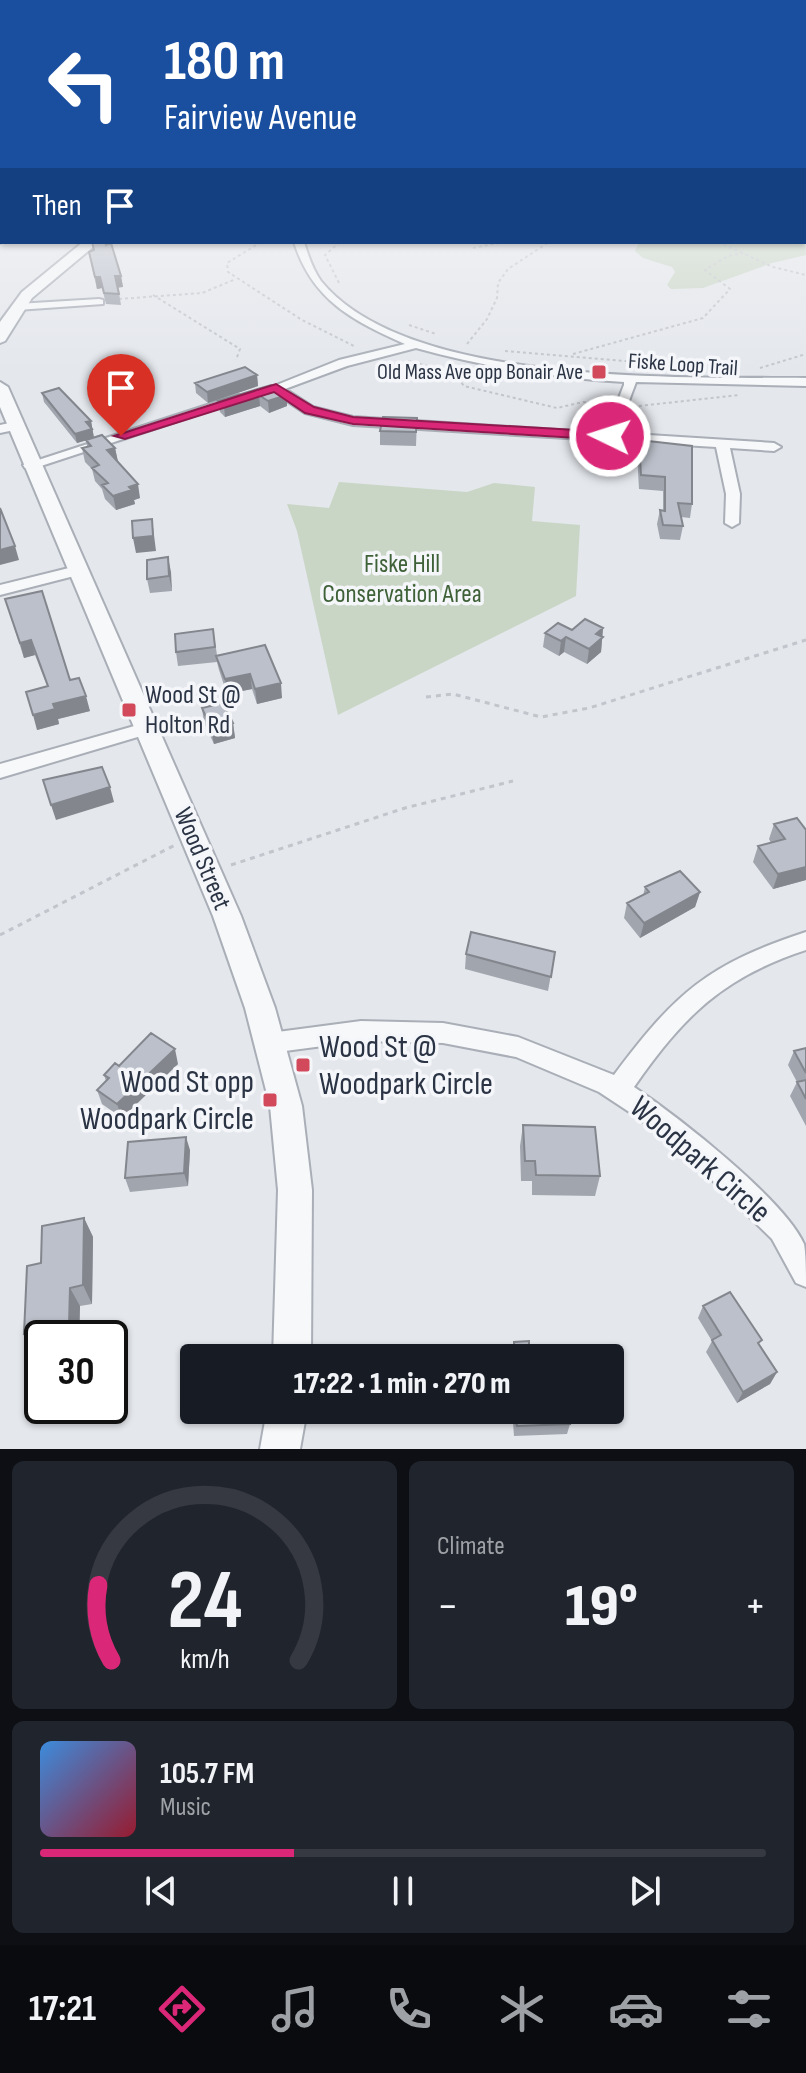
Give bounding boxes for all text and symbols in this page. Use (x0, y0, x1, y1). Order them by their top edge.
text: 180 m (164, 29, 285, 96)
icon: left (32, 32, 136, 136)
text: Fairview Avenue (164, 97, 357, 140)
icon: arrive (98, 184, 142, 228)
text: Then (32, 188, 82, 224)
street label: Fiske Loop Trail (627, 348, 739, 382)
pin (87, 354, 155, 436)
place label: Old Mass Ave opp Bonair Ave (377, 359, 583, 386)
marker: Old Mass Ave opp Bonair Ave (590, 363, 608, 381)
icon: arrive (99, 366, 143, 410)
position arrow (568, 394, 652, 478)
park label: Fiske Hill Conservation Area (322, 549, 482, 610)
place label: Wood St @ Holton Rd (145, 680, 241, 741)
marker: Wood St @ Holton Rd (120, 701, 138, 719)
street label: Wood Street (167, 803, 237, 915)
place label: Wood St @ Woodpark Circle (319, 1028, 493, 1104)
marker: Wood St @ Woodpark Circle (294, 1056, 312, 1074)
place label: Wood St opp Woodpark Circle (80, 1063, 254, 1139)
street label: Woodpark Circle (622, 1088, 778, 1232)
marker: Wood St opp Woodpark Circle (261, 1091, 279, 1109)
speed limit sign: 30 (24, 1320, 128, 1424)
text: 17:22 · 1 min · 270 m (294, 1366, 510, 1402)
text: Climate (437, 1531, 505, 1562)
text: 24 (167, 1552, 242, 1652)
text: 19° (565, 1571, 638, 1643)
text: − (437, 1580, 459, 1633)
text: + (744, 1580, 766, 1633)
text: km/h (180, 1642, 229, 1677)
text: 105.7 FM (160, 1756, 254, 1792)
text: Music (160, 1792, 211, 1823)
icon: previous (139, 1869, 183, 1913)
icon: pause (381, 1869, 425, 1913)
icon: next (623, 1869, 667, 1913)
icon: directions (154, 1981, 210, 2037)
icon: music (267, 1981, 323, 2037)
icon: phone (381, 1981, 437, 2037)
icon: climate (494, 1981, 550, 2037)
icon: car (608, 1981, 664, 2037)
icon: filters (721, 1981, 777, 2037)
text: 17:21 (29, 1988, 96, 2031)

